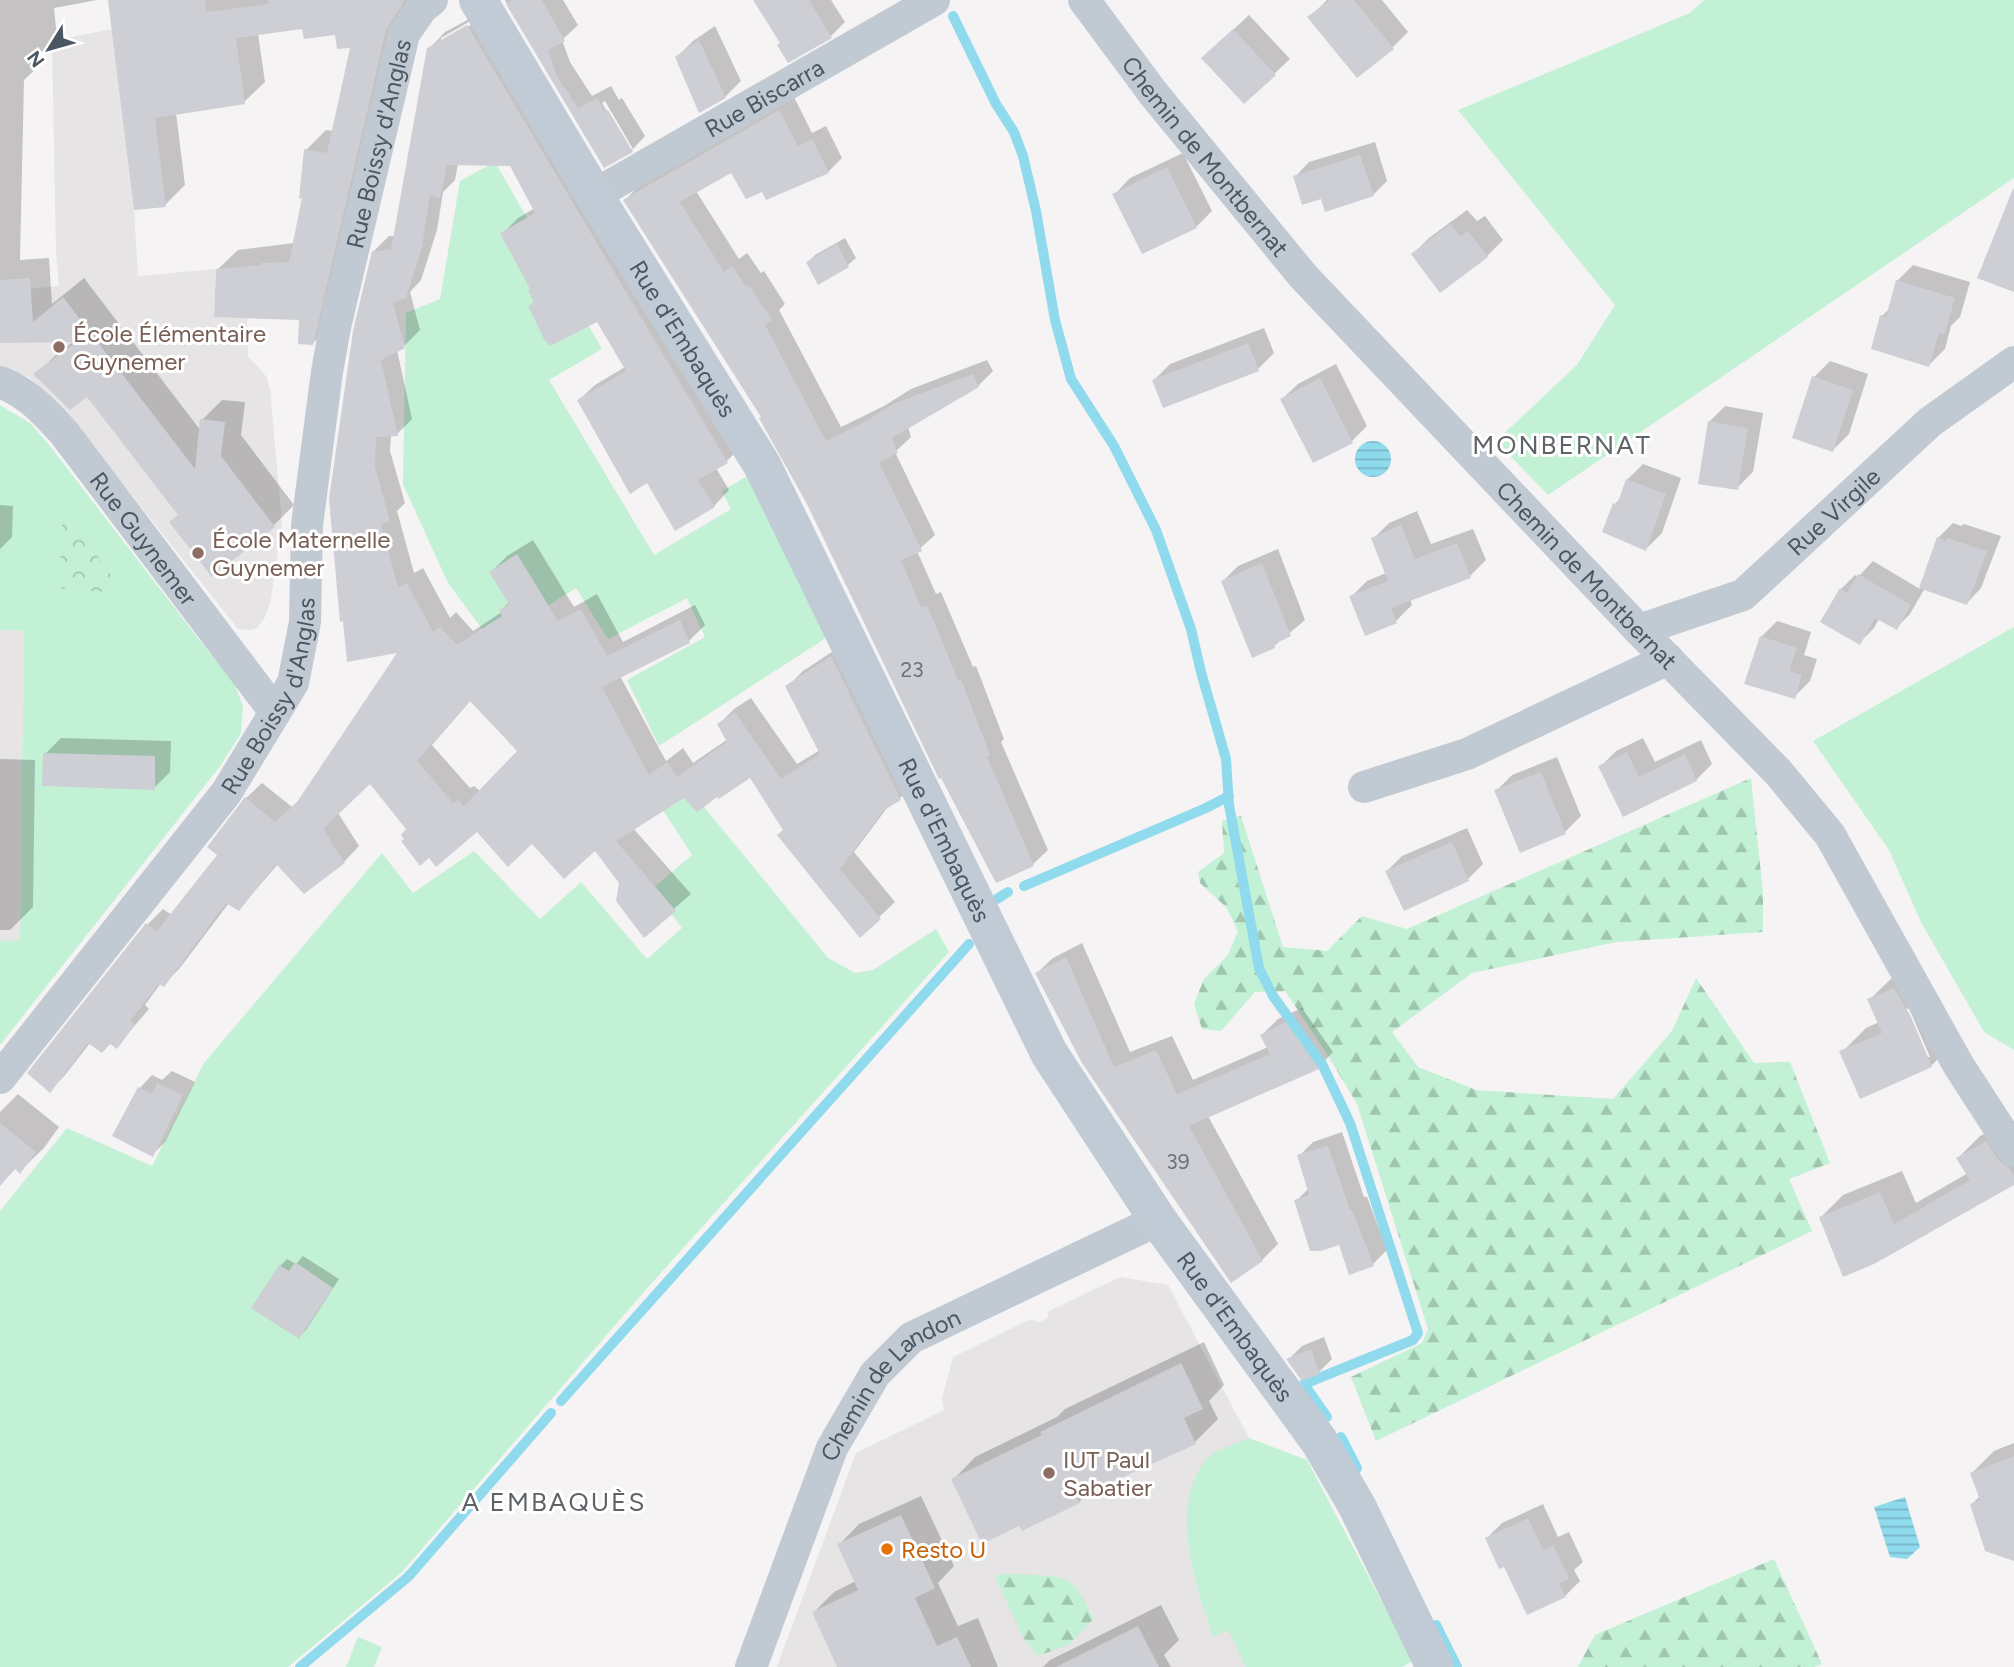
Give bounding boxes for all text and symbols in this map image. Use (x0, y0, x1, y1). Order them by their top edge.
north arrow (14, 14, 84, 84)
street label: Rue Boissy d'Anglas (340, 36, 417, 251)
text: N (22, 46, 49, 72)
street label: Chemin de Montbernat (1116, 50, 1295, 262)
street label: Rue Biscarra (699, 52, 829, 143)
street label: Rue d'Embaquès (624, 255, 743, 422)
place label: École Élémentaire Guynemer (73, 319, 266, 376)
marker: École Élémentaire Guynemer (51, 339, 67, 355)
district label: MONBERNAT (1472, 429, 1652, 461)
street label: Rue Virgile (1781, 461, 1886, 561)
street label: Rue Guynemer (84, 466, 204, 611)
street label: Chemin de Montbernat (1491, 475, 1684, 675)
place label: École Maternelle Guynemer (212, 525, 390, 582)
marker: École Maternelle Guynemer (190, 545, 206, 561)
street label: Rue Boissy d'Anglas (214, 597, 320, 799)
house number: 23 (900, 657, 924, 682)
street label: Rue d'Embaquès (893, 753, 997, 927)
house number: 39 (1166, 1149, 1190, 1174)
street label: Rue d'Embaquès (1171, 1245, 1300, 1407)
street label: Chemin de Landon (814, 1302, 965, 1465)
place label: IUT Paul Sabatier (1063, 1445, 1152, 1502)
marker: IUT Paul Sabatier (1041, 1465, 1057, 1481)
district label: A EMBAQUÈS (462, 1486, 646, 1518)
place label: Resto U (901, 1535, 986, 1564)
marker: Resto U (879, 1541, 895, 1557)

